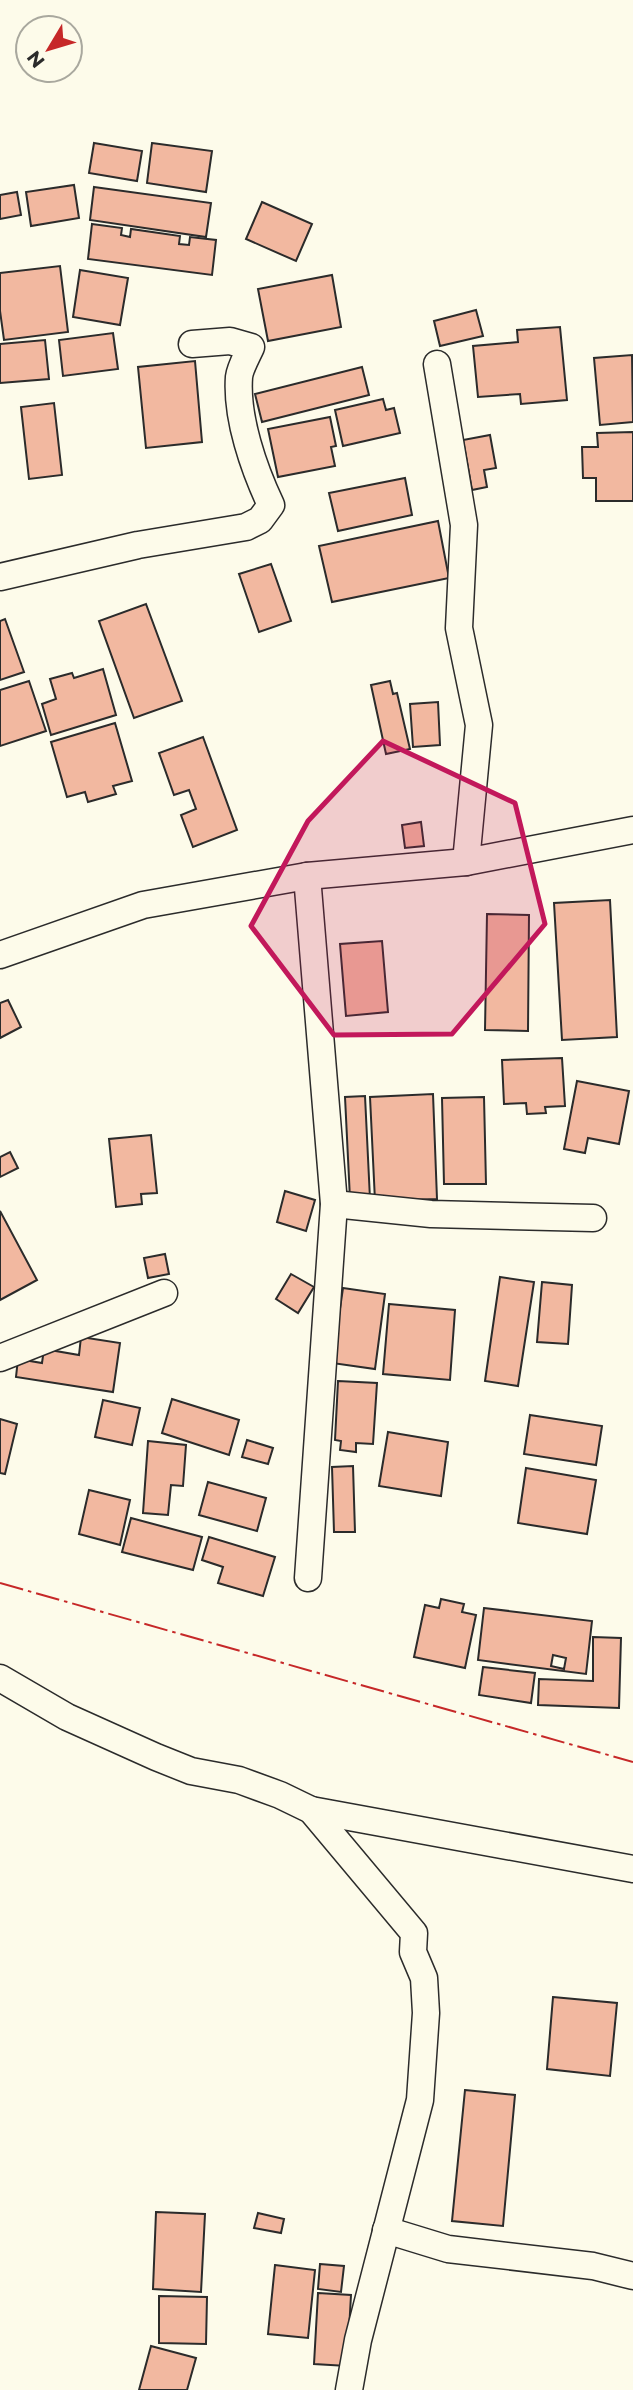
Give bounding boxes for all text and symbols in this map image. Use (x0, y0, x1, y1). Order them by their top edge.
north arrow (14, 14, 84, 84)
text: N (22, 46, 50, 72)

